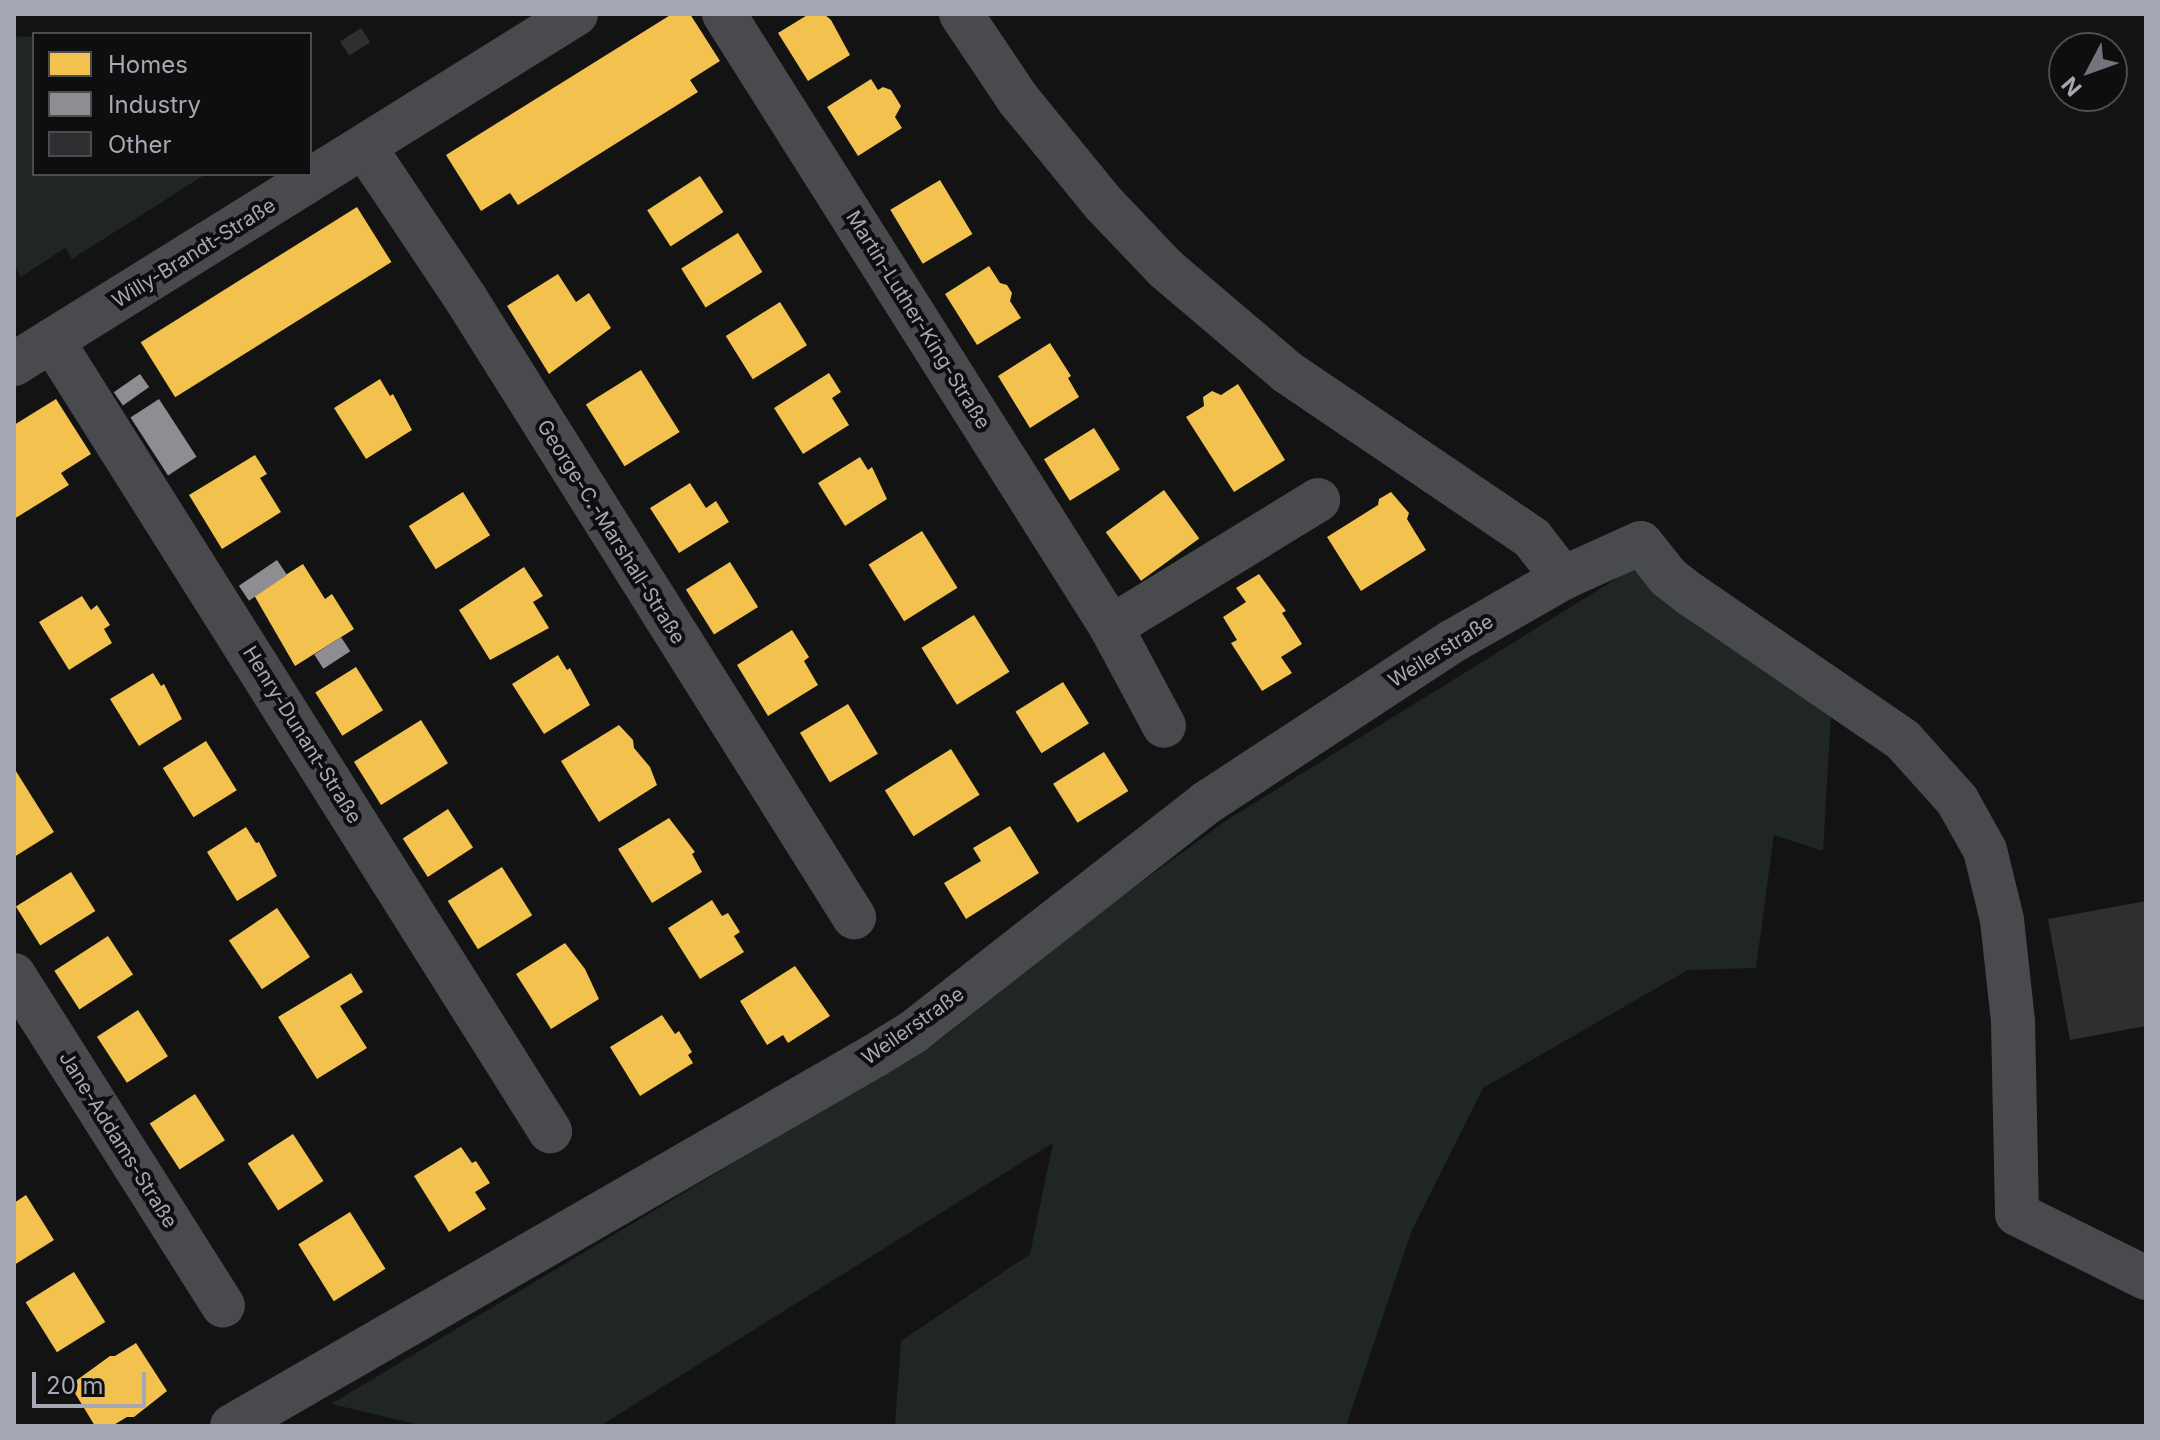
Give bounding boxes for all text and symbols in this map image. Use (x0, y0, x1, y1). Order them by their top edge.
legend (32, 32, 312, 176)
north arrow (2048, 32, 2128, 112)
text: Homes (108, 50, 188, 79)
text: N (2056, 72, 2087, 101)
text: Industry (108, 90, 201, 119)
text: Other (108, 130, 171, 159)
street label: Willy-Brandt-Straße (108, 193, 280, 313)
street label: Martin-Luther-King-Straße (841, 207, 995, 433)
street label: George-C.-Marshall-Straße (532, 415, 690, 649)
street label: Weilerstraße (1384, 609, 1498, 693)
street label: Henry-Dunant-Straße (238, 642, 366, 828)
street label: Weilerstraße (857, 982, 969, 1070)
street label: Jane-Addams-Straße (54, 1047, 182, 1233)
scale bar (36, 1356, 150, 1406)
text: 20 m (46, 1371, 104, 1400)

